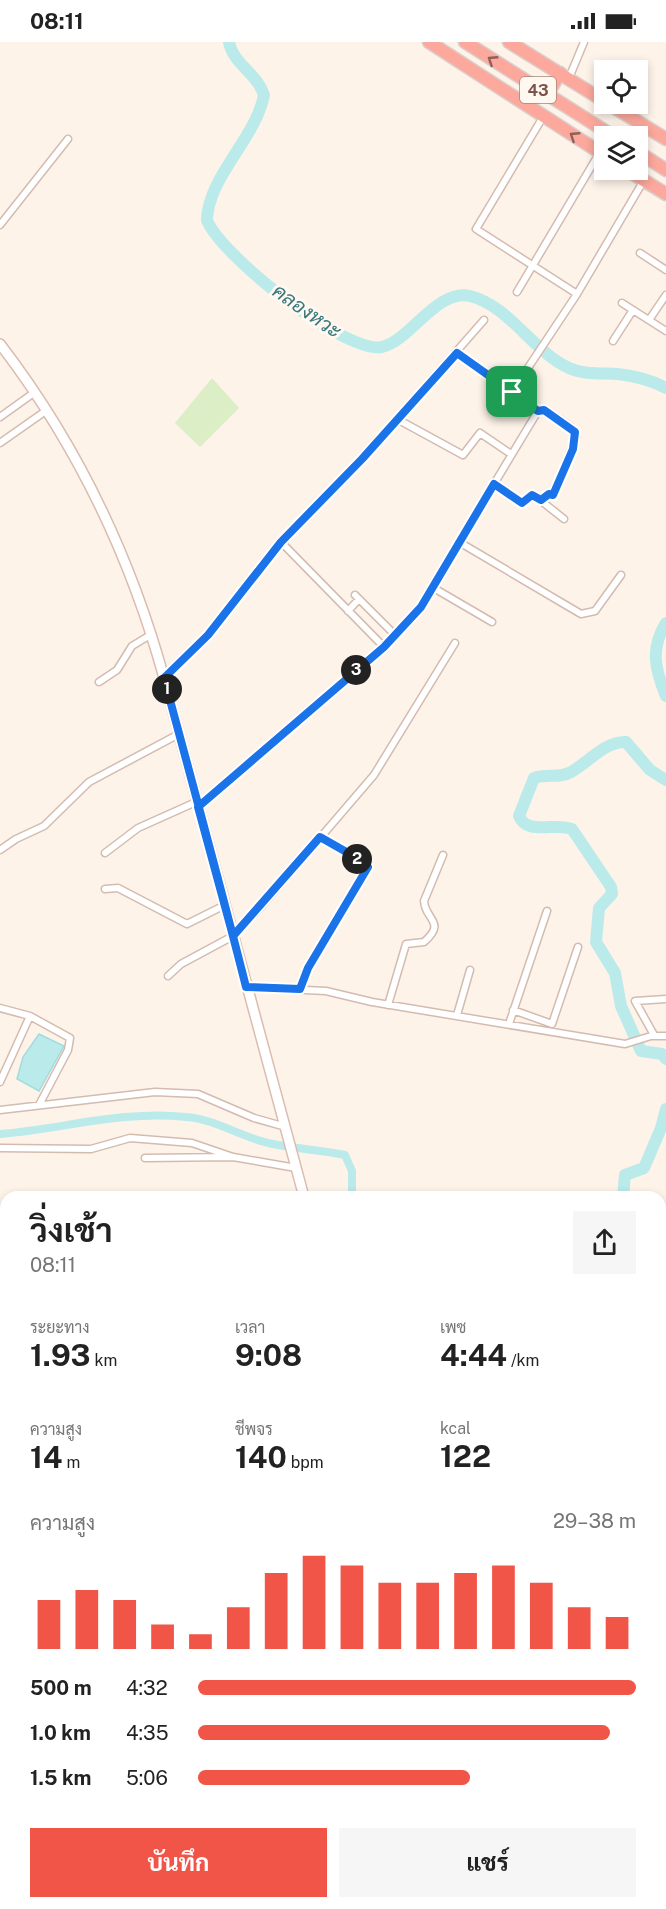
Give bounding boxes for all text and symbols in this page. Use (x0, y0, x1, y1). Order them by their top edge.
text: 08:11 (30, 8, 84, 34)
one-way arrow (488, 56, 499, 67)
map controls (594, 60, 648, 180)
button: locate (594, 60, 648, 114)
road number: 43 (520, 77, 556, 103)
button: layers (594, 126, 648, 180)
one-way arrow (570, 131, 580, 143)
water label: คลองหวะ (268, 279, 346, 343)
pin (486, 366, 537, 417)
icon: arrive (495, 375, 528, 408)
pin: 3 (341, 655, 371, 685)
text: 3 (351, 660, 361, 679)
pin: 1 (152, 674, 182, 704)
text: 1 (164, 679, 170, 698)
pin: 2 (342, 844, 372, 874)
text: 2 (352, 849, 362, 868)
text: วิ่งเช้า (30, 1211, 113, 1249)
button: share (573, 1211, 636, 1274)
text: 08:11 (30, 1253, 76, 1277)
text: ระยะทาง (30, 1318, 90, 1337)
text: เวลา (235, 1318, 265, 1337)
text: เพซ (440, 1318, 466, 1337)
text: 1.93 (30, 1337, 91, 1373)
text: 9:08 (235, 1337, 302, 1373)
text: 4:44 (440, 1337, 507, 1373)
text: km (91, 1351, 117, 1370)
text: /km (507, 1351, 539, 1370)
text: kcal (440, 1419, 471, 1438)
text: ความสูง (30, 1420, 82, 1439)
text: ชีพจร (235, 1420, 273, 1439)
text: 122 (440, 1438, 491, 1474)
text: 14 (30, 1439, 63, 1475)
text: 140 (235, 1439, 287, 1475)
text: m (63, 1453, 80, 1472)
text: bpm (287, 1453, 324, 1472)
text: 29–38 m (553, 1509, 636, 1533)
text: ความสูง (30, 1511, 95, 1535)
text: 500 m (30, 1676, 92, 1700)
text: 4:32 (126, 1676, 168, 1700)
text: 1.0 km (30, 1721, 91, 1745)
text: 4:35 (126, 1721, 169, 1745)
text: 1.5 km (30, 1766, 91, 1790)
text: 5:06 (126, 1766, 168, 1790)
button: บันทึก (30, 1828, 327, 1897)
button: แชร์ (339, 1828, 636, 1897)

